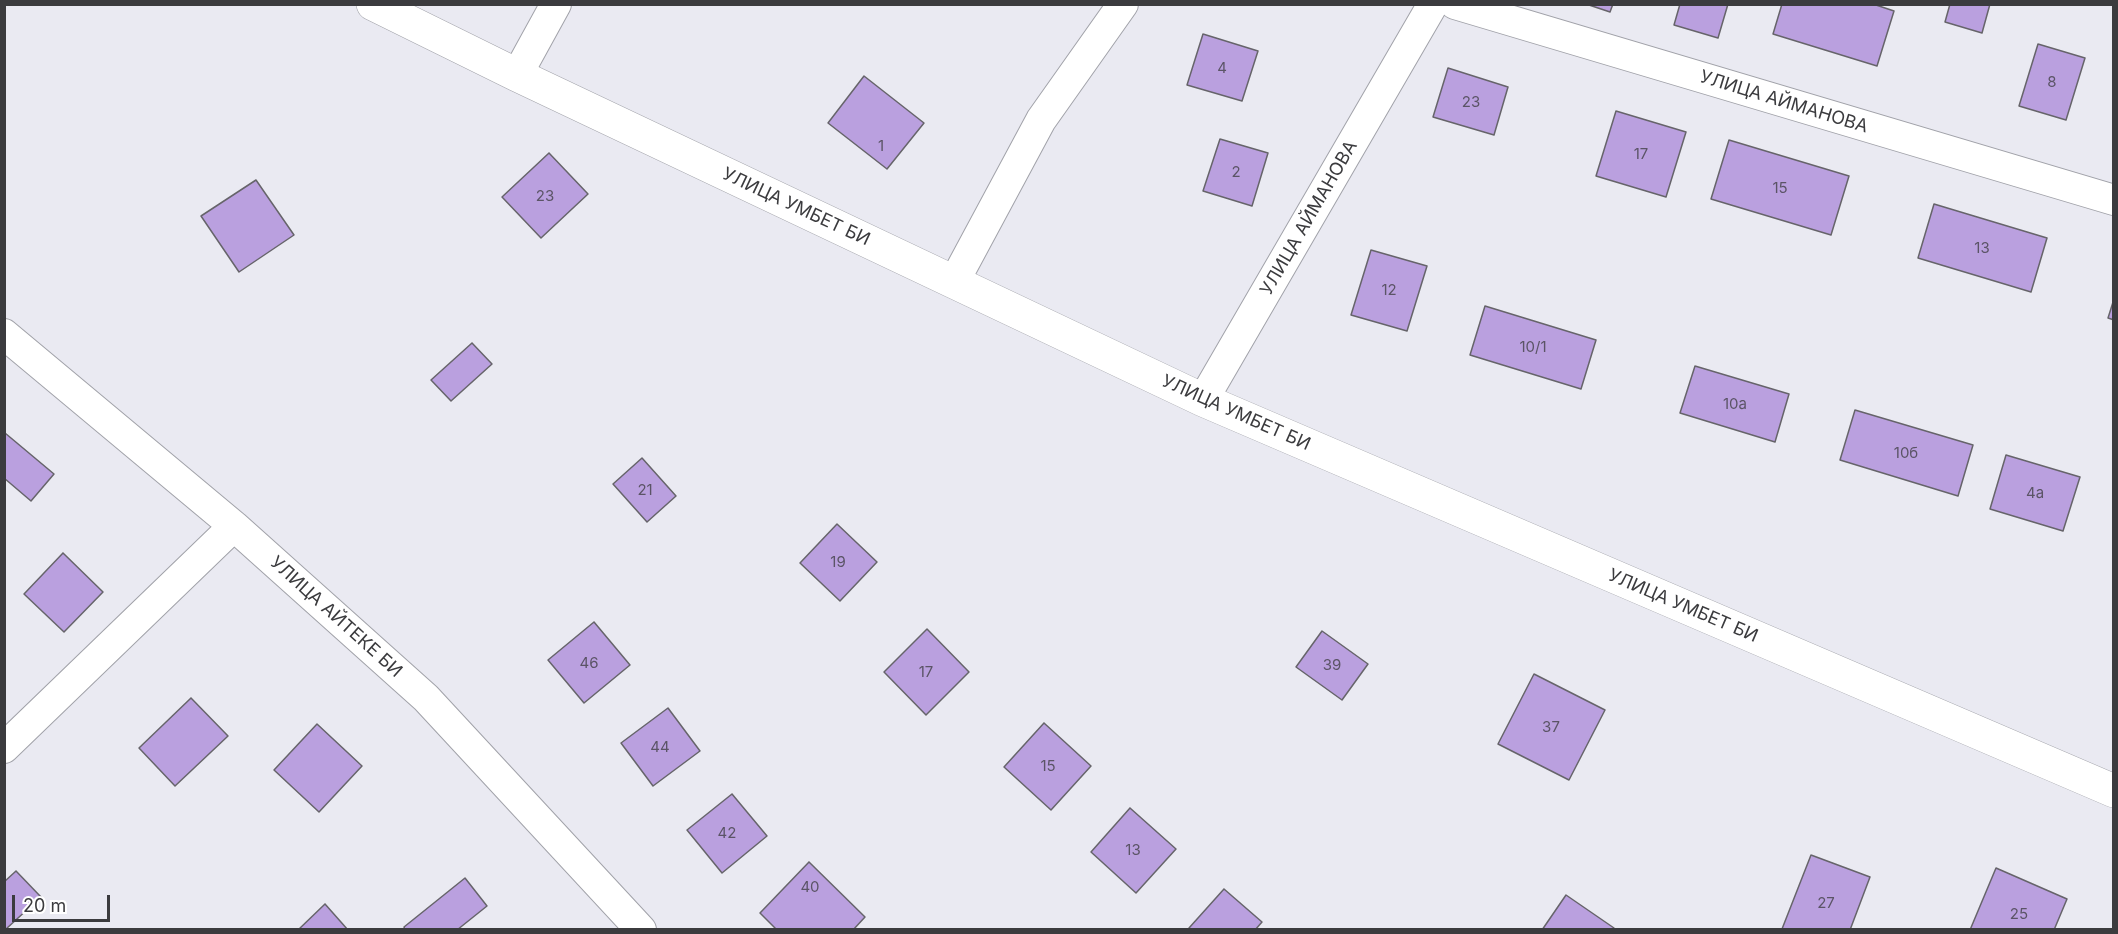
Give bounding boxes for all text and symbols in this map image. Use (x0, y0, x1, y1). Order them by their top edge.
house number: 4 (1217, 59, 1227, 77)
street label: УЛИЦА АЙМАНОВА (1697, 66, 1871, 138)
house number: 8 (2047, 73, 2057, 91)
house number: 23 (1462, 93, 1480, 111)
house number: 1 (878, 137, 884, 155)
street label: УЛИЦА АЙМАНОВА (1256, 137, 1362, 299)
house number: 17 (1634, 145, 1648, 163)
street label: УЛИЦА УМБЕТ БИ (719, 163, 873, 251)
house number: 2 (1231, 163, 1241, 181)
house number: 15 (1772, 179, 1788, 197)
house number: 23 (536, 187, 554, 205)
house number: 13 (1974, 239, 1990, 257)
house number: 12 (1381, 281, 1397, 299)
house number: 10/1 (1519, 338, 1547, 356)
street label: УЛИЦА УМБЕТ БИ (1158, 370, 1314, 456)
house number: 10а (1723, 395, 1747, 413)
house number: 10б (1894, 444, 1918, 462)
house number: 21 (637, 481, 653, 499)
house number: 4а (2026, 484, 2044, 502)
street label: УЛИЦА АЙТЕКЕ БИ (265, 552, 407, 682)
house number: 19 (830, 553, 846, 571)
street label: УЛИЦА УМБЕТ БИ (1605, 565, 1761, 647)
house number: 46 (580, 654, 598, 672)
house number: 39 (1323, 656, 1341, 674)
house number: 17 (919, 663, 933, 681)
house number: 37 (1542, 718, 1560, 736)
house number: 44 (650, 738, 670, 756)
house number: 15 (1040, 757, 1056, 775)
house number: 42 (718, 824, 736, 842)
house number: 13 (1125, 841, 1141, 859)
house number: 40 (800, 878, 820, 896)
scale bar (15, 883, 112, 921)
house number: 27 (1817, 894, 1835, 912)
text: 20 m (23, 895, 66, 916)
house number: 25 (2010, 905, 2028, 923)

